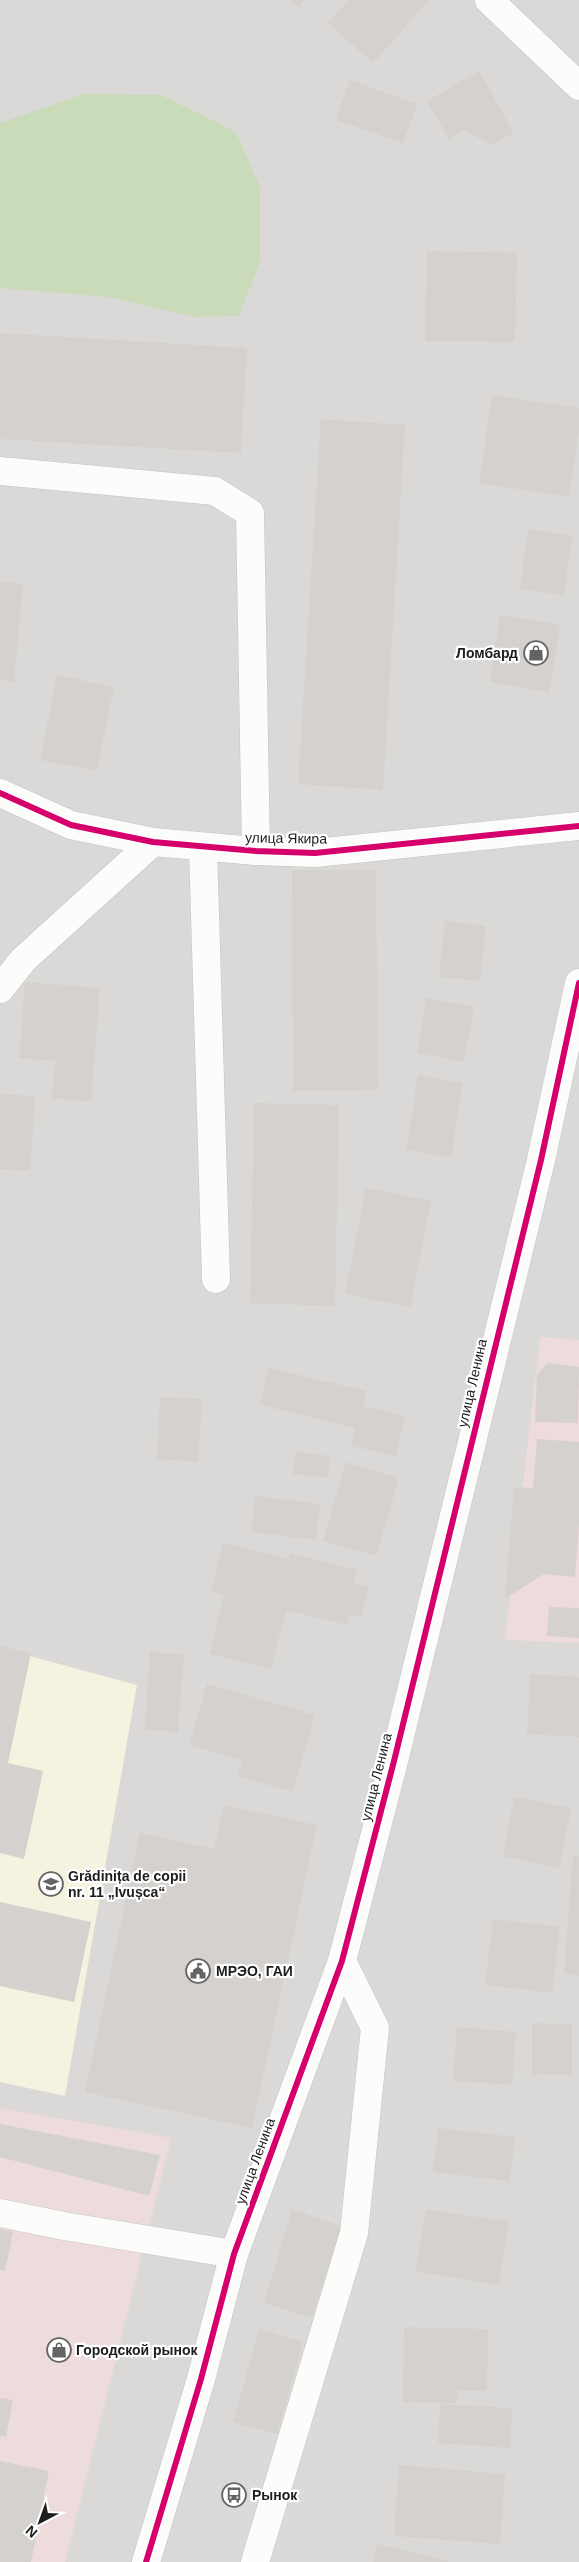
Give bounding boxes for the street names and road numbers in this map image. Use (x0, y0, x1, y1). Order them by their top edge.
street label: улица Якира (245, 829, 327, 847)
street label: улица Ленина (454, 1337, 490, 1429)
street label: улица Ленина (357, 1731, 395, 1823)
street label: улица Ленина (232, 2116, 278, 2206)

